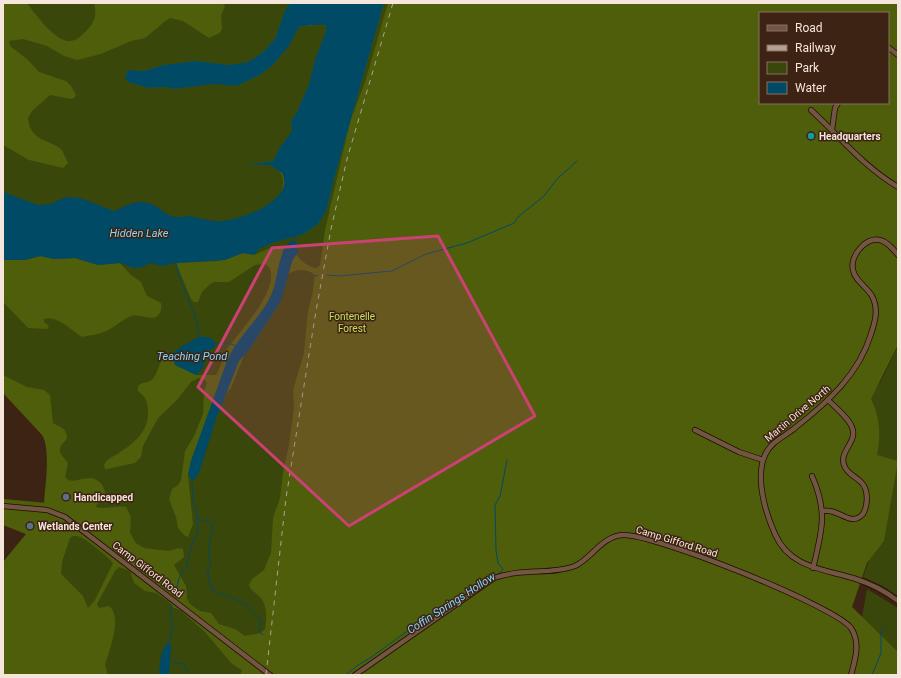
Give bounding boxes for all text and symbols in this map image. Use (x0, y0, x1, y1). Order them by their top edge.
legend (759, 12, 889, 104)
text: Road (795, 21, 823, 35)
text: Railway (795, 41, 836, 55)
text: Park (795, 61, 820, 75)
text: Water (795, 81, 826, 95)
marker: Headquarters (806, 131, 816, 141)
place label: Headquarters (819, 131, 881, 142)
water label: Hidden Lake (110, 227, 169, 240)
park label: Fontenelle Forest (329, 311, 375, 334)
water label: Teaching Pond (157, 350, 228, 363)
street label: Martin Drive North (762, 383, 832, 444)
marker: Handicapped (61, 492, 71, 502)
place label: Handicapped (74, 492, 134, 503)
marker: Wetlands Center (25, 521, 35, 531)
place label: Wetlands Center (38, 521, 113, 532)
street label: Camp Gifford Road (635, 524, 719, 559)
street label: Camp Gifford Road (110, 539, 185, 599)
water label: Coffin Springs Hollow (405, 570, 499, 637)

